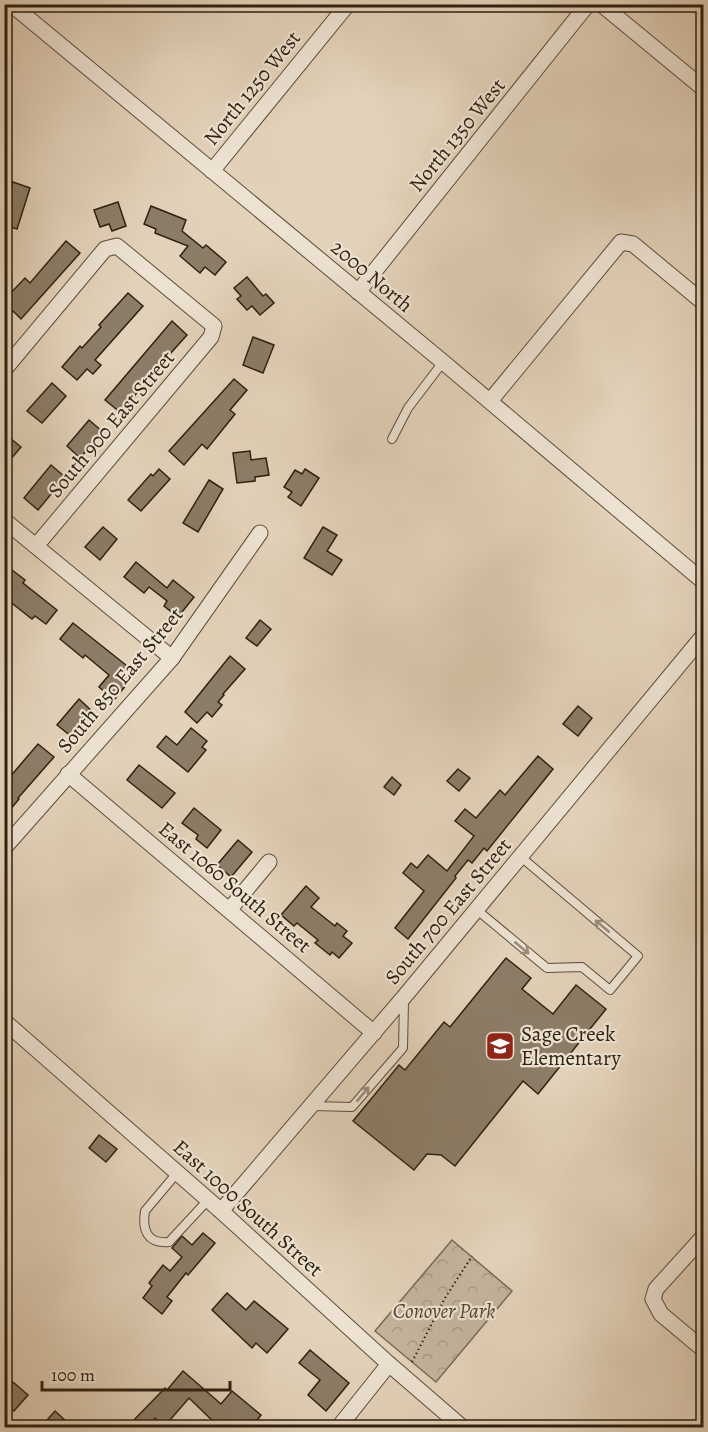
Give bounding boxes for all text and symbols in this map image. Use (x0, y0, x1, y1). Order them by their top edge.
street label: North 1250 West (197, 25, 307, 151)
street label: North 1350 West (403, 72, 512, 198)
street label: 2000 North (325, 233, 419, 319)
street label: South 900 East Street (41, 345, 181, 503)
street label: South 850 East Street (51, 601, 189, 759)
street label: East 1060 South Street (153, 815, 317, 959)
street label: South 700 East Street (378, 832, 518, 990)
one-way arrow (595, 920, 611, 933)
one-way arrow (514, 941, 530, 954)
place label: Sage Creek Elementary (521, 1020, 621, 1072)
school or university icon: Sage Creek Elementary (484, 1030, 516, 1062)
one-way arrow (356, 1087, 370, 1102)
street label: East 1000 South Street (167, 1133, 329, 1283)
park label: Conover Park (393, 1297, 495, 1325)
scale bar (42, 1354, 230, 1392)
text: 100 m (51, 1363, 95, 1387)

